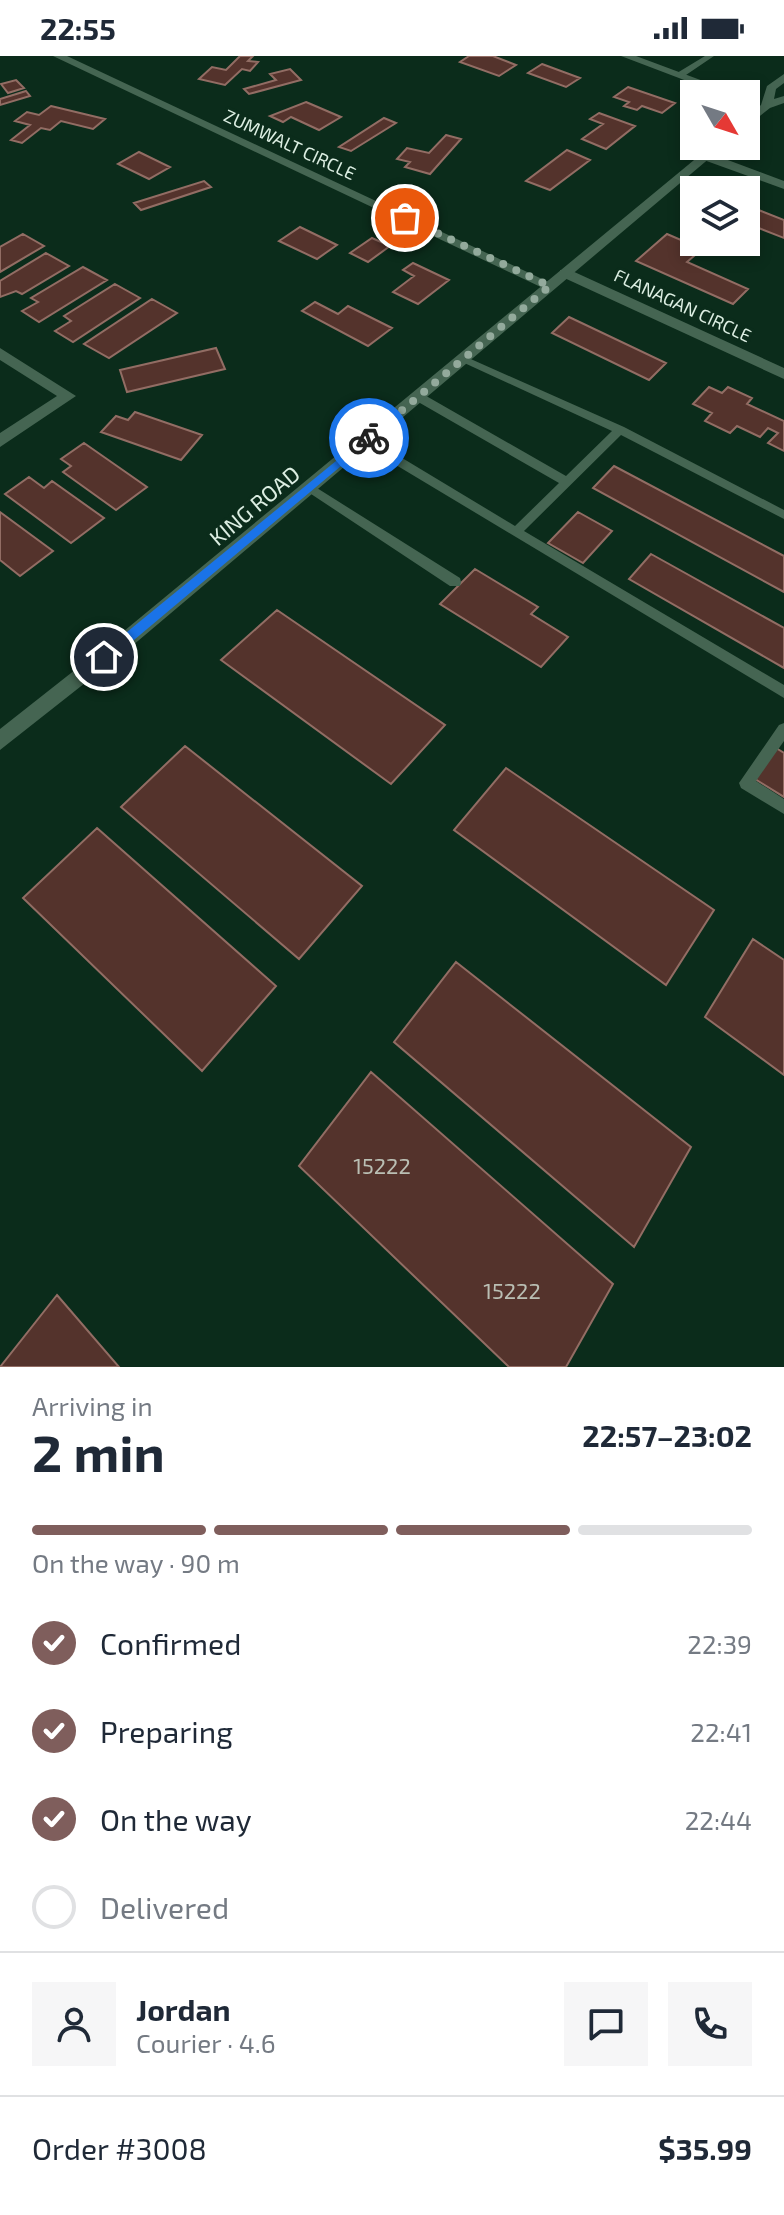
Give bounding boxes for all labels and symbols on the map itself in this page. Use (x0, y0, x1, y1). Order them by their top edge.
north arrow (680, 80, 760, 160)
street label: ZUMWALT CIRCLE (221, 104, 359, 184)
pin (371, 184, 439, 252)
street label: FLANAGAN CIRCLE (611, 264, 755, 346)
courier (329, 398, 409, 478)
street label: KING ROAD (204, 460, 304, 550)
pin (70, 623, 138, 691)
house number: 15222 (353, 1152, 411, 1178)
house number: 15222 (483, 1277, 541, 1303)

